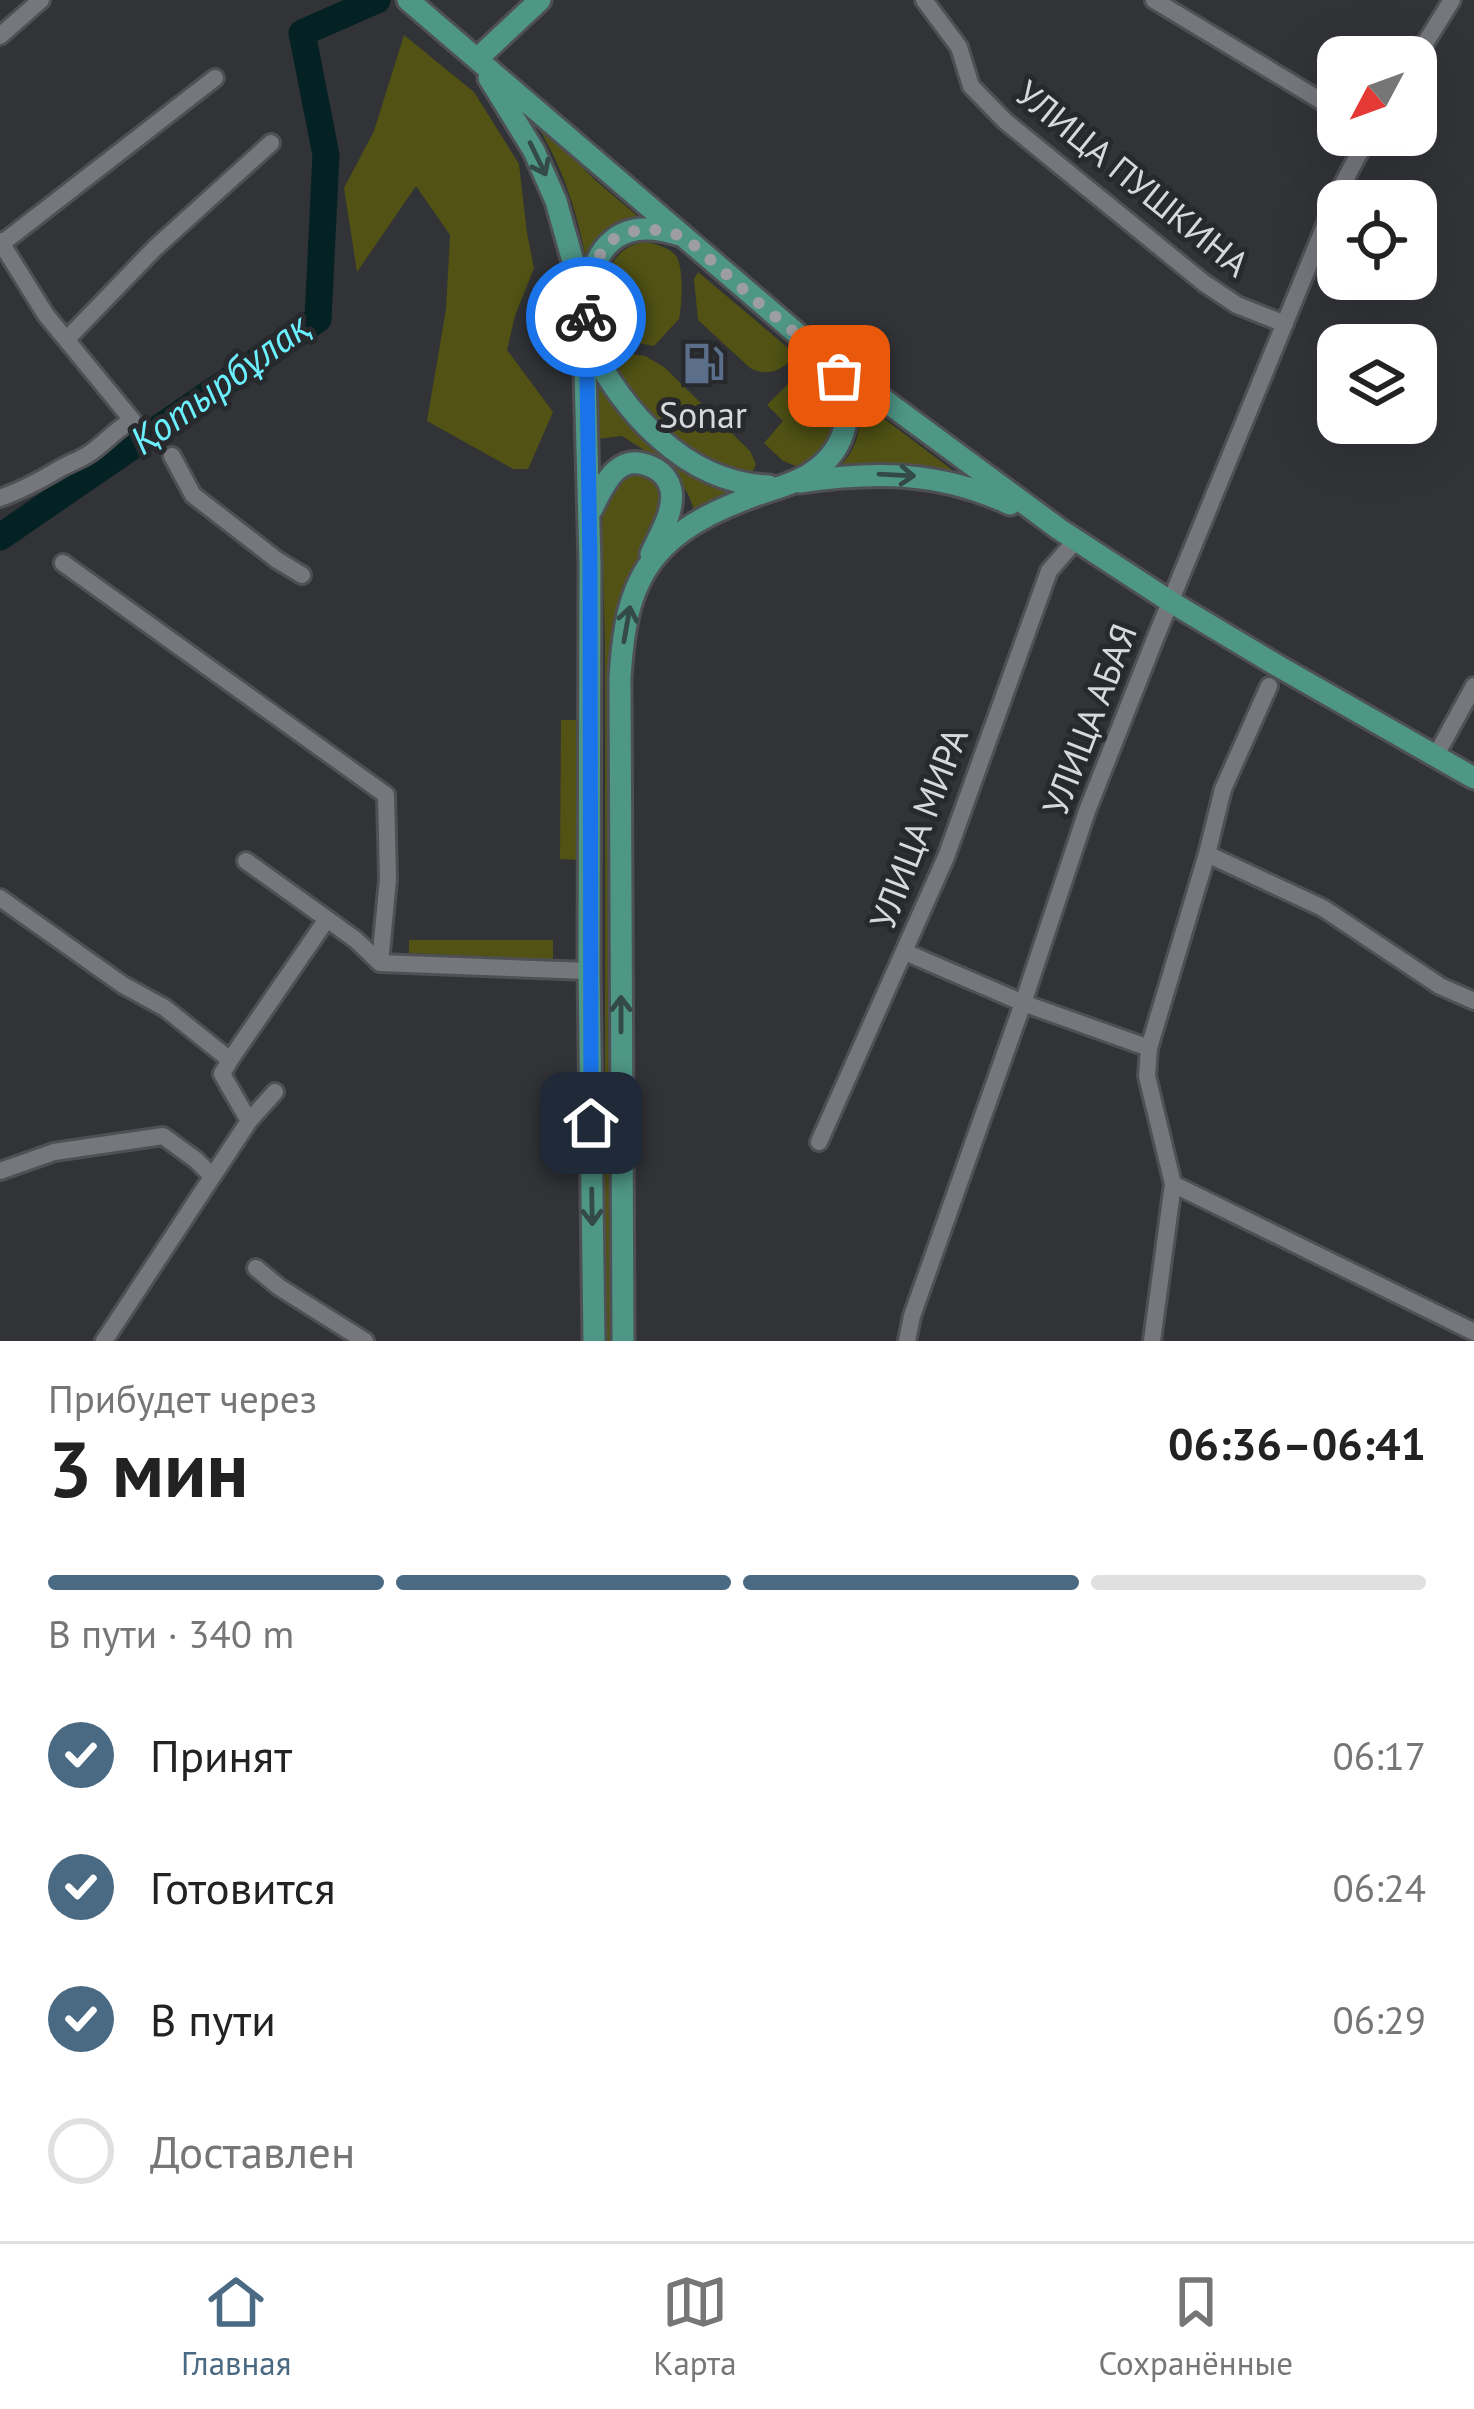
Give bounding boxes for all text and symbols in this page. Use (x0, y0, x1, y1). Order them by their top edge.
north arrow (1317, 36, 1437, 156)
map controls (1317, 36, 1437, 444)
street label: УЛИЦА ПУШКИНА (1007, 70, 1259, 286)
one-way arrow (527, 141, 550, 176)
button: locate (1317, 180, 1437, 300)
courier (526, 257, 646, 377)
icon: bike (553, 284, 619, 350)
water label: Қотырбұлақ (119, 300, 319, 465)
button: layers (1317, 324, 1437, 444)
pin (788, 325, 890, 427)
fuel station icon: Sonar (680, 341, 726, 387)
icon: bag (806, 343, 872, 409)
place label: Sonar (659, 391, 747, 438)
one-way arrow (877, 464, 916, 487)
one-way arrow (616, 606, 639, 645)
street label: УЛИЦА АБАЯ (1031, 617, 1147, 821)
street label: УЛИЦА МИРА (858, 721, 978, 935)
one-way arrow (610, 995, 633, 1034)
pin (540, 1072, 642, 1174)
icon: home (558, 1090, 624, 1156)
one-way arrow (581, 1187, 603, 1226)
text: Прибудет через (48, 1373, 317, 1424)
text: 06:36–06:41 (1168, 1414, 1426, 1472)
text: 3 мин (48, 1418, 248, 1519)
text: В пути · 340 m (48, 1608, 294, 1659)
icon: check (48, 1722, 114, 1788)
text: Принят (150, 1726, 292, 1784)
text: 06:17 (1332, 1730, 1426, 1781)
icon: check (48, 1854, 114, 1920)
text: Готовится (150, 1858, 336, 1916)
text: 06:24 (1332, 1862, 1426, 1913)
icon: check (48, 1986, 114, 2052)
text: В пути (150, 1990, 276, 2048)
text: 06:29 (1332, 1994, 1426, 2045)
text: Доставлен (150, 2122, 355, 2180)
tab: Главная (181, 2269, 291, 2384)
tab: Карта (653, 2269, 737, 2384)
tab: Сохранённые (1098, 2269, 1293, 2384)

